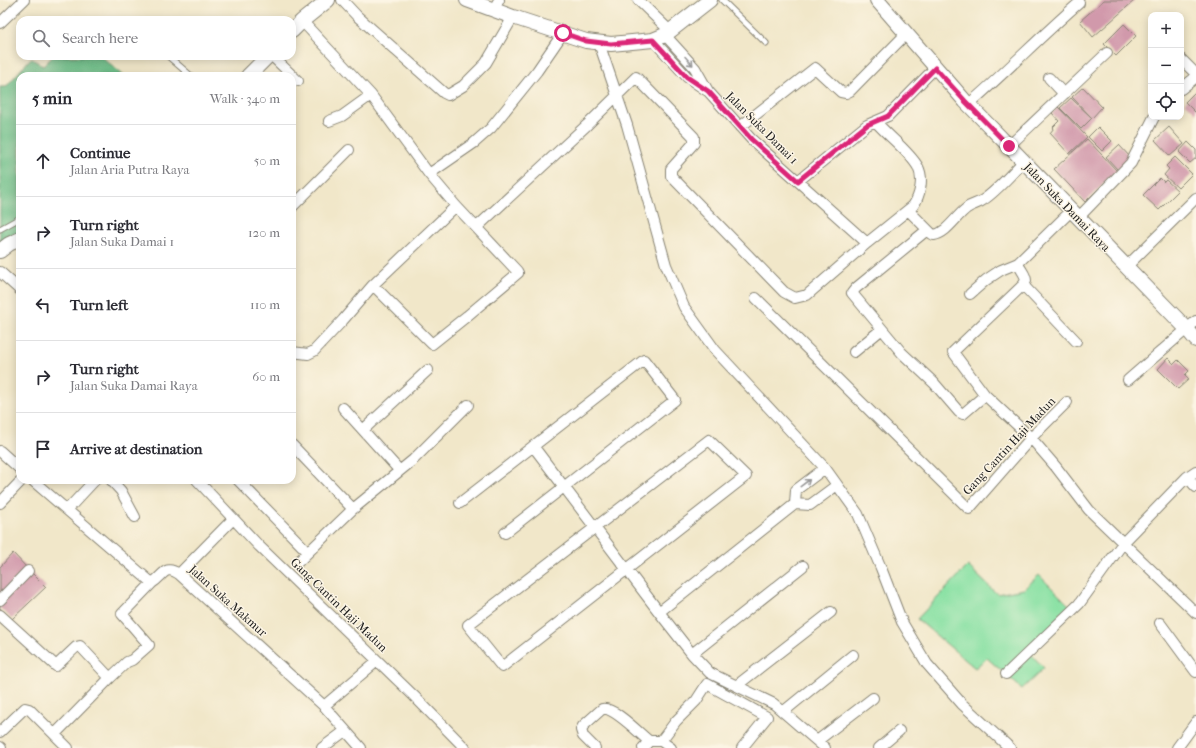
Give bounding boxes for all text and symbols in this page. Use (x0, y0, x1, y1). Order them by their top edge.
map controls (1148, 12, 1184, 120)
button: + (1148, 12, 1184, 48)
search box (16, 16, 296, 60)
route start (554, 24, 572, 42)
icon: search (30, 27, 52, 49)
text: Search here (62, 29, 138, 47)
button: − (1148, 48, 1184, 84)
one-way arrow (684, 56, 694, 66)
button: locate (1148, 84, 1184, 120)
text: 5 min (32, 88, 72, 108)
street label: Jalan Suka Damai 1 (722, 88, 801, 167)
text: Walk · 340 m (210, 91, 280, 106)
route end (1000, 137, 1018, 155)
text: Continue (70, 144, 130, 162)
icon: ahead (32, 150, 54, 172)
text: 50 m (254, 153, 280, 168)
street label: Jalan Suka Damai Raya (1020, 159, 1113, 255)
text: Jalan Aria Putra Raya (70, 162, 190, 177)
text: Turn right (70, 216, 139, 234)
icon: right (32, 222, 54, 244)
text: 120 m (248, 225, 280, 240)
text: Jalan Suka Damai 1 (70, 234, 174, 249)
icon: left (32, 294, 54, 316)
text: Turn left (70, 296, 128, 314)
text: 110 m (250, 297, 280, 312)
text: Turn right (70, 360, 139, 378)
icon: right (32, 366, 54, 388)
text: 60 m (252, 369, 280, 384)
text: Jalan Suka Damai Raya (70, 378, 198, 393)
street label: Gang Cantin Haji Madun (960, 394, 1058, 498)
icon: arrive (32, 438, 54, 460)
text: Arrive at destination (70, 440, 202, 458)
one-way arrow (799, 479, 810, 487)
street label: Gang Cantin Haji Madun (288, 555, 390, 655)
street label: Jalan Suka Makmur (185, 562, 270, 640)

